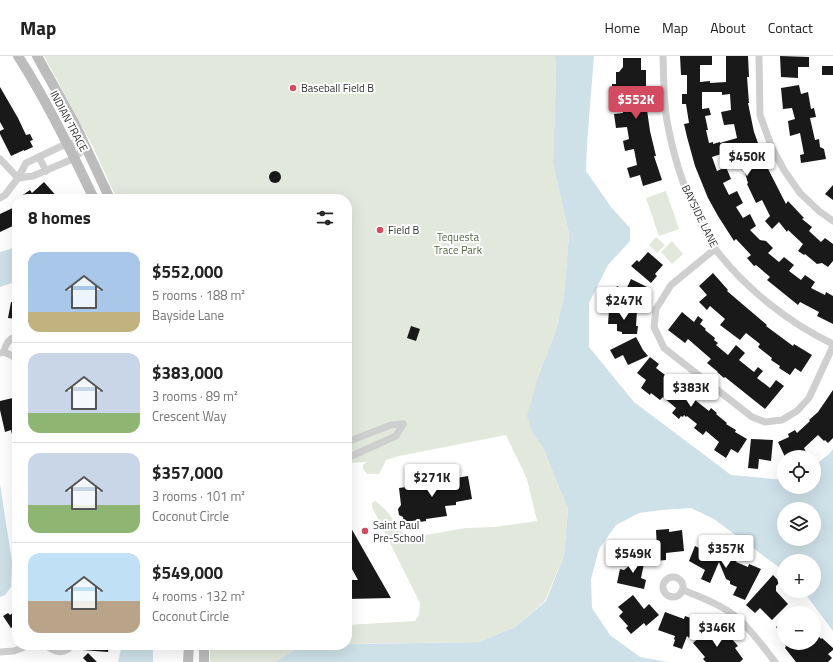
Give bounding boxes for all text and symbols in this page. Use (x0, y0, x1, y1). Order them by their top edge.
text: Map (20, 13, 56, 42)
text: Home (605, 17, 640, 38)
text: Map (662, 17, 688, 38)
text: About (710, 17, 746, 38)
text: Contact (768, 17, 813, 38)
place label: Baseball Field B (301, 80, 374, 96)
marker: Baseball Field B (288, 83, 298, 93)
pin: $552K (608, 86, 664, 120)
street label: INDIAN TRACE (46, 88, 92, 154)
text: $552K (618, 89, 654, 109)
pin: $450K (719, 143, 775, 177)
text: $450K (729, 146, 765, 166)
street label: BAYSIDE LANE (678, 182, 722, 250)
text: 8 homes (28, 205, 91, 231)
icon: filters (314, 207, 336, 229)
place label: Field B (388, 222, 420, 238)
marker: Field B (375, 225, 385, 235)
park label: Tequesta Trace Park (434, 229, 483, 258)
text: $552,000 (152, 259, 223, 285)
icon: home (60, 268, 108, 316)
text: 5 rooms · 188 m² (152, 285, 245, 305)
pin: $247K (596, 287, 652, 321)
text: $247K (606, 290, 642, 310)
text: Bayside Lane (152, 305, 224, 325)
text: $383,000 (152, 360, 223, 386)
icon: home (60, 369, 108, 417)
pin: $383K (663, 374, 719, 408)
text: $383K (673, 377, 709, 397)
text: 3 rooms · 89 m² (152, 386, 238, 406)
text: Crescent Way (152, 406, 227, 426)
map controls (777, 450, 821, 650)
button: locate (777, 450, 821, 494)
text: $357,000 (152, 460, 223, 486)
pin: $271K (404, 464, 460, 498)
text: $271K (414, 467, 450, 487)
icon: home (60, 469, 108, 517)
text: 3 rooms · 101 m² (152, 486, 245, 506)
button: layers (777, 502, 821, 546)
text: Coconut Circle (152, 506, 229, 526)
place label: Saint Paul Pre-School (373, 517, 424, 546)
marker: Saint Paul Pre-School (360, 526, 370, 536)
pin: $357K (698, 535, 754, 569)
text: $357K (708, 538, 744, 558)
pin: $549K (605, 540, 661, 574)
text: $549K (615, 543, 651, 563)
button: + (777, 554, 821, 598)
text: $549,000 (152, 560, 223, 586)
icon: home (60, 569, 108, 617)
text: 4 rooms · 132 m² (152, 586, 245, 606)
text: Coconut Circle (152, 606, 229, 626)
button: − (777, 606, 821, 650)
pin: $346K (689, 614, 745, 648)
text: $346K (699, 617, 735, 637)

